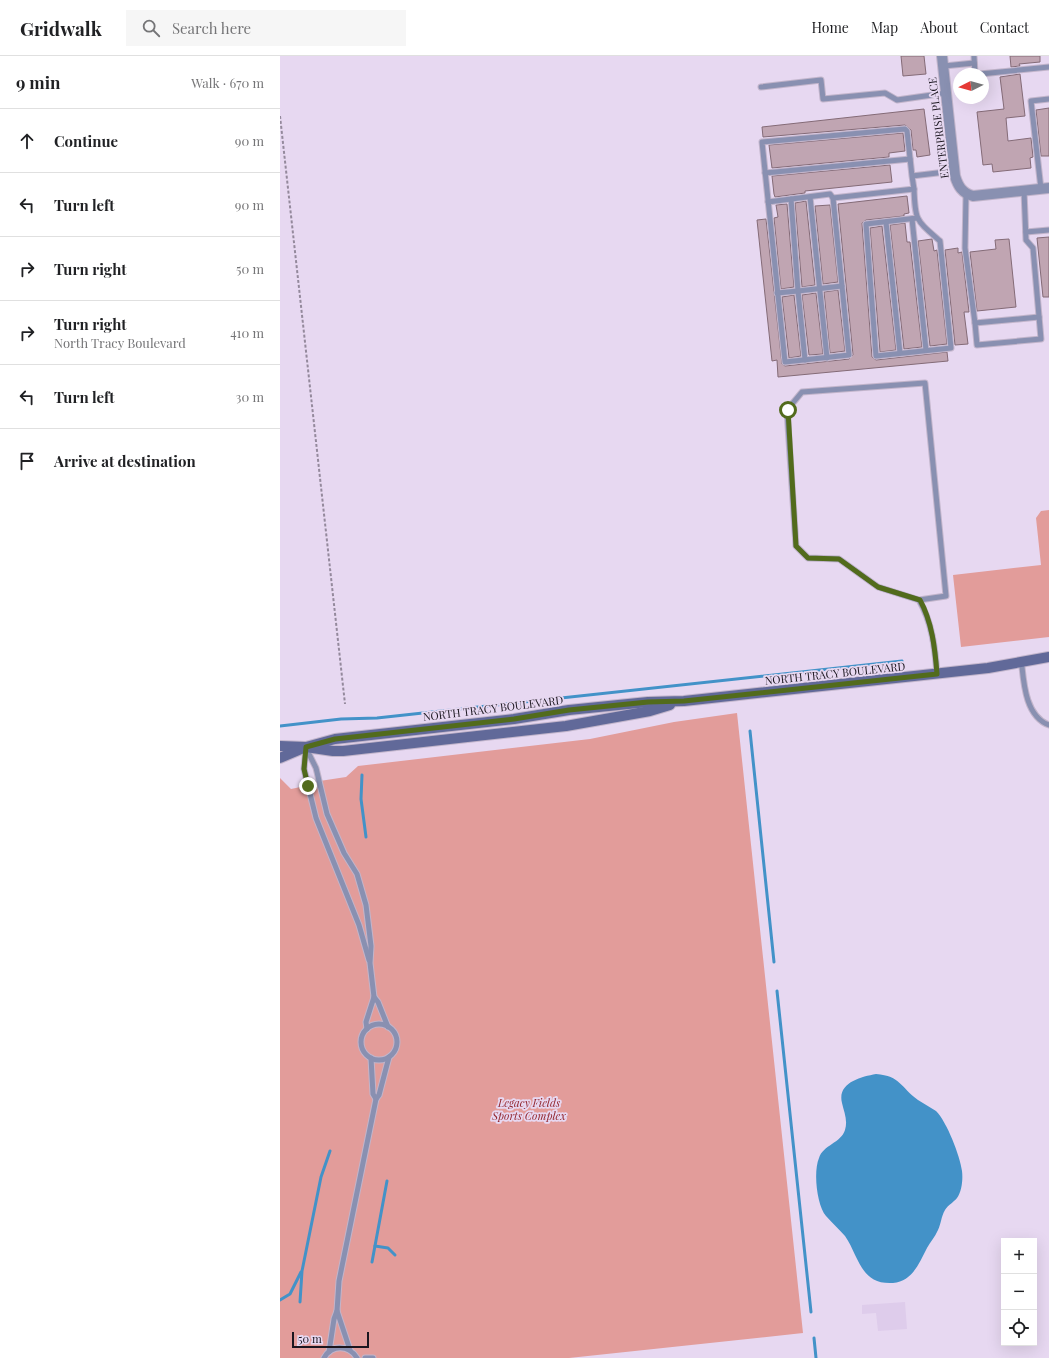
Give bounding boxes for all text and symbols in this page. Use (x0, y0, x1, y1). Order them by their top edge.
search box (126, 10, 406, 46)
text: Gridwalk (20, 15, 102, 41)
icon: search (140, 17, 162, 39)
text: Search here (172, 18, 251, 38)
text: Home (811, 18, 849, 37)
text: Map (871, 18, 898, 37)
text: About (920, 18, 958, 37)
text: Contact (980, 18, 1029, 37)
north arrow (953, 68, 989, 104)
text: 9 min (16, 71, 61, 93)
text: Walk · 670 m (191, 74, 264, 91)
street label: ENTERPRISE PLACE (924, 76, 952, 179)
icon: ahead (16, 130, 38, 152)
text: Continue (54, 131, 118, 151)
text: 90 m (235, 132, 264, 149)
icon: left (16, 194, 38, 216)
text: Turn left (54, 195, 115, 215)
text: 90 m (235, 196, 264, 213)
icon: right (16, 258, 38, 280)
text: Turn right (54, 259, 127, 279)
text: 50 m (236, 260, 264, 277)
text: Turn right (54, 314, 127, 334)
icon: right (16, 322, 38, 344)
text: 410 m (230, 324, 264, 341)
text: North Tracy Boulevard (54, 334, 186, 351)
icon: left (16, 386, 38, 408)
text: Turn left (54, 387, 115, 407)
text: 30 m (236, 388, 264, 405)
route start (779, 401, 797, 419)
icon: arrive (16, 450, 38, 472)
text: Arrive at destination (54, 451, 196, 471)
street label: NORTH TRACY BOULEVARD (764, 658, 906, 688)
street label: NORTH TRACY BOULEVARD (422, 692, 564, 724)
route end (299, 777, 317, 795)
park label: Legacy Fields Sports Complex (491, 1095, 566, 1123)
map controls (1001, 1238, 1037, 1346)
button: + (1001, 1238, 1037, 1274)
button: − (1001, 1274, 1037, 1310)
button: locate (1001, 1310, 1037, 1346)
scale bar (292, 1330, 369, 1349)
text: 50 m (298, 1331, 322, 1346)

